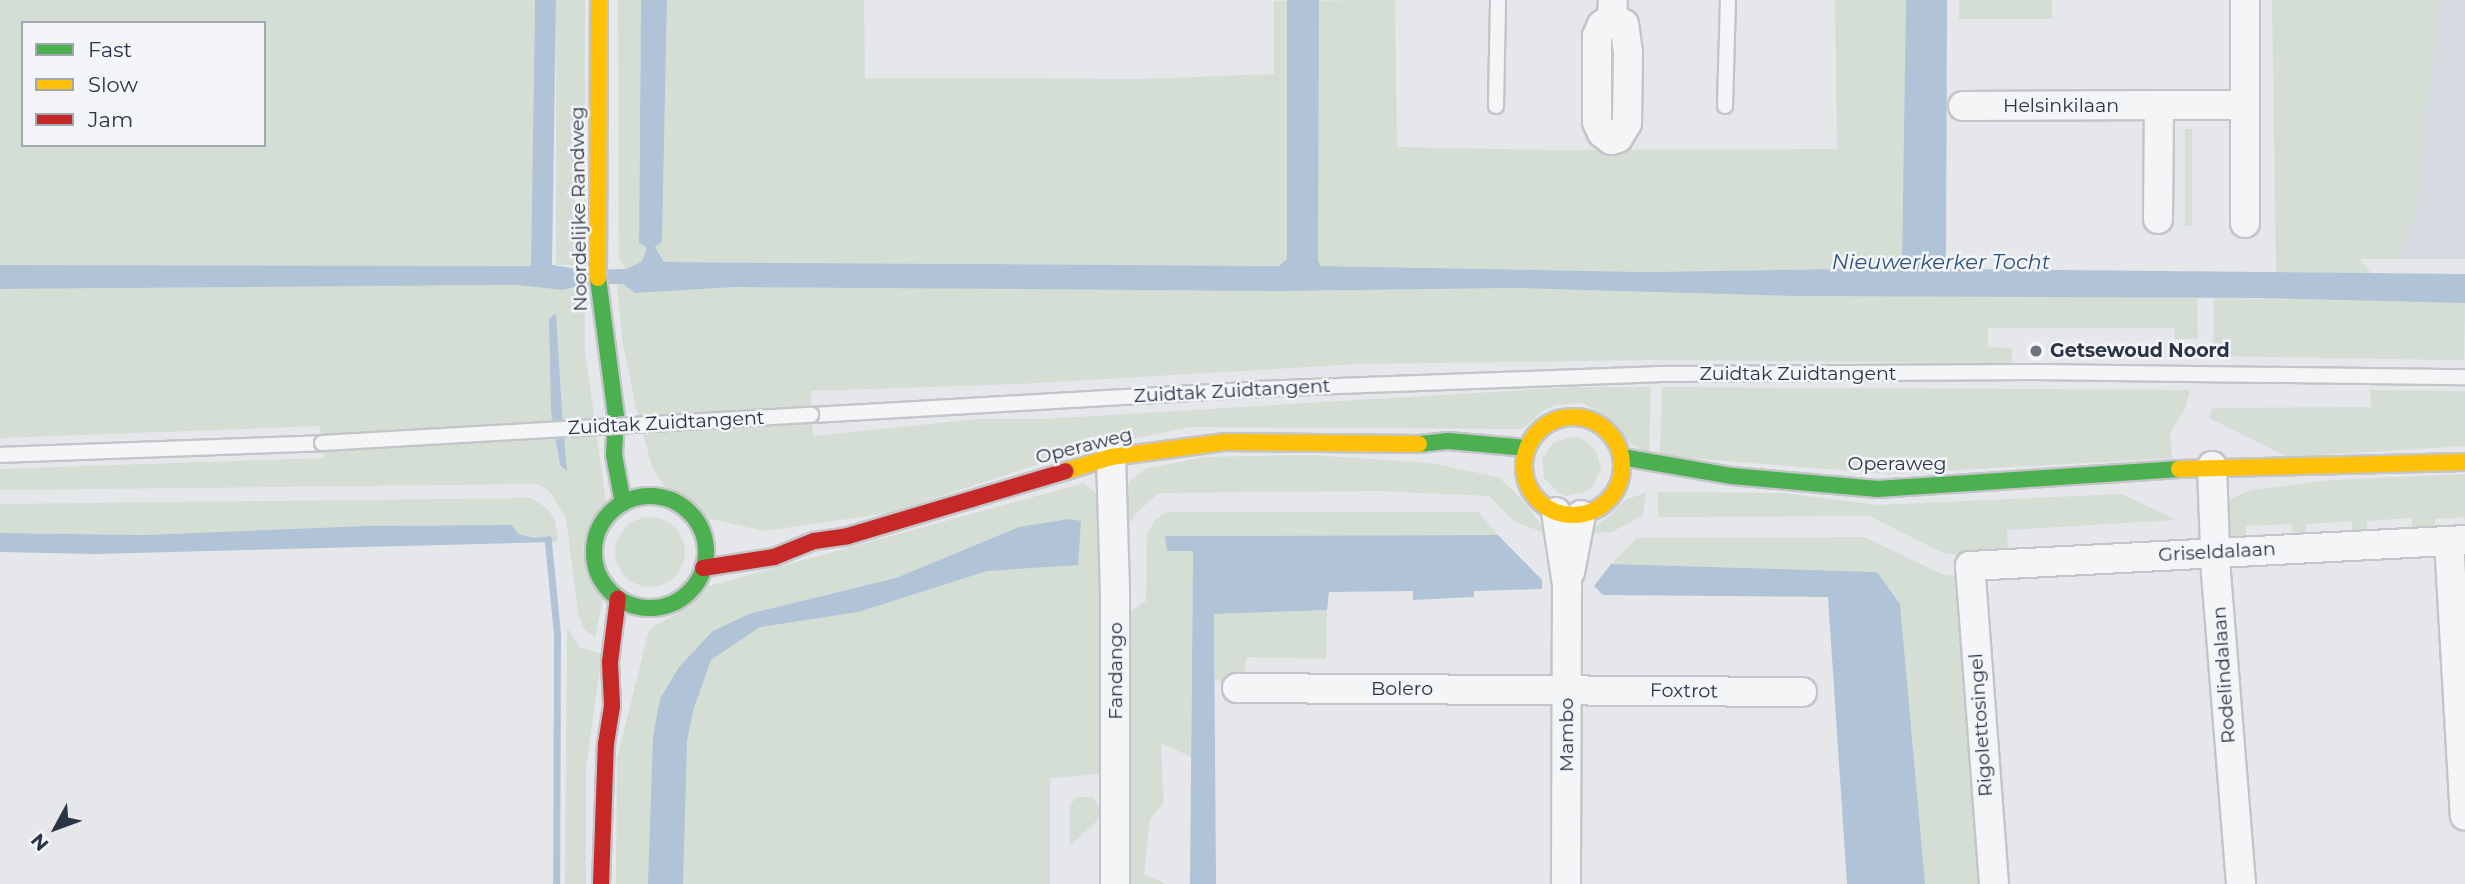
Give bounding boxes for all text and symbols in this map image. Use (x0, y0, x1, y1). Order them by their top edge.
legend (21, 21, 266, 147)
text: Fast (88, 37, 132, 62)
text: Slow (88, 72, 138, 97)
street label: Helsinkilaan (2003, 95, 2119, 117)
street label: Noordelijke Randweg (566, 106, 592, 312)
text: Jam (88, 107, 133, 132)
water label: Nieuwerkerker Tocht (1832, 249, 2050, 275)
place label: Getsewoud Noord (2050, 340, 2230, 362)
marker: Getsewoud Noord (2028, 343, 2044, 359)
street label: Zuidtak Zuidtangent (1700, 363, 1896, 385)
street label: Zuidtak Zuidtangent (1133, 374, 1331, 408)
street label: Zuidtak Zuidtangent (567, 406, 765, 440)
street label: Operaweg (1033, 423, 1135, 469)
street label: Operaweg (1847, 453, 1947, 475)
street label: Griseldalaan (2158, 538, 2276, 566)
street label: Rodelindalaan (2208, 606, 2240, 744)
street label: Fandango (1105, 622, 1127, 720)
street label: Rigolettosingel (1965, 652, 1997, 798)
street label: Bolero (1371, 678, 1433, 700)
street label: Foxtrot (1650, 679, 1718, 703)
street label: Mambo (1556, 698, 1578, 772)
north arrow (21, 793, 91, 863)
text: N (26, 829, 53, 855)

